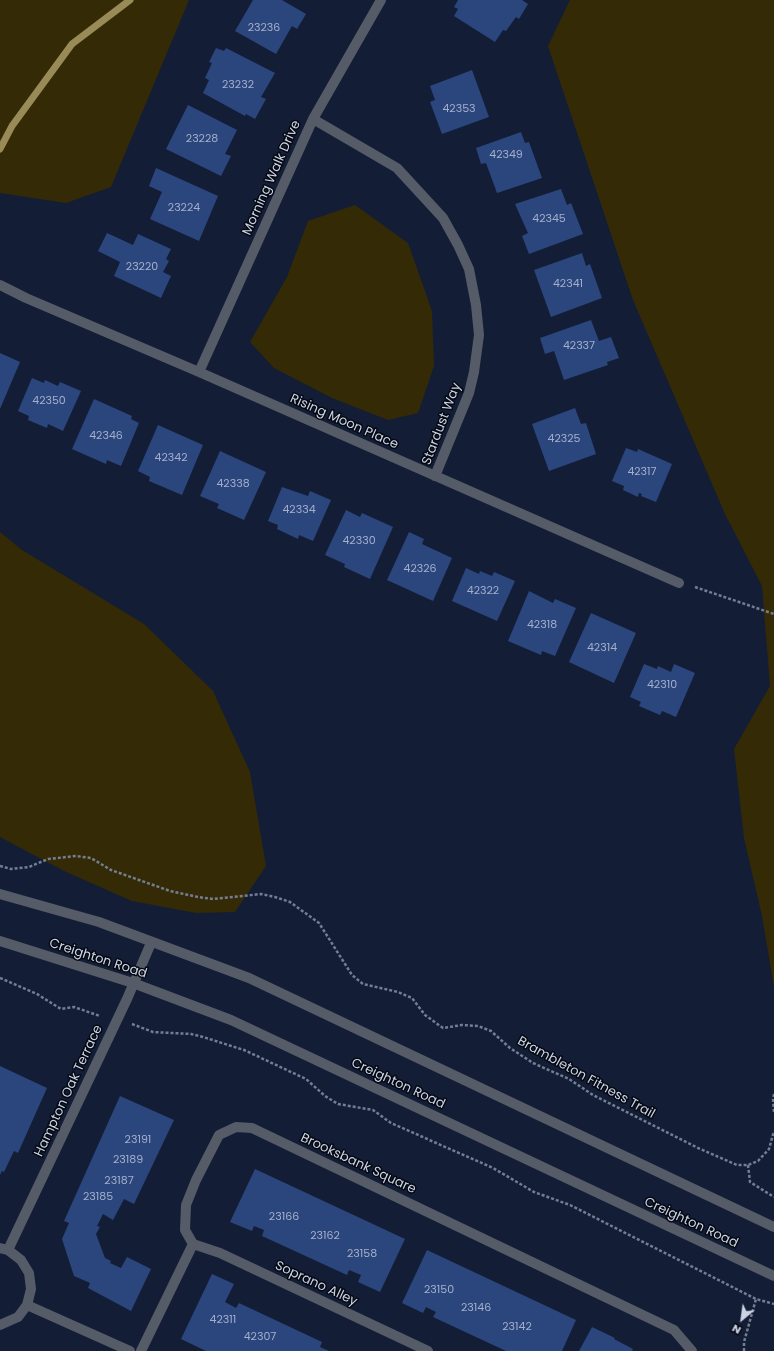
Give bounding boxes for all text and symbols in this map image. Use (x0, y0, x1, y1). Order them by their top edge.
house number: 23236 (248, 21, 280, 35)
house number: 23232 (222, 78, 254, 92)
house number: 42353 (442, 102, 476, 116)
street label: Morning Walk Drive (240, 118, 304, 238)
house number: 23228 (186, 132, 218, 146)
house number: 42349 (489, 148, 523, 162)
house number: 23224 (168, 201, 200, 215)
house number: 42345 (532, 212, 566, 226)
house number: 23220 (126, 260, 158, 274)
house number: 42341 (553, 277, 583, 291)
house number: 42337 (563, 339, 595, 353)
street label: Stardust Way (419, 381, 465, 467)
street label: Rising Moon Place (287, 391, 401, 453)
house number: 42350 (32, 394, 66, 408)
house number: 42346 (89, 429, 123, 443)
house number: 42325 (548, 432, 580, 446)
house number: 42342 (155, 451, 187, 465)
house number: 42317 (627, 465, 657, 479)
house number: 42338 (216, 477, 250, 491)
house number: 42334 (282, 503, 316, 517)
house number: 42330 (342, 534, 376, 548)
house number: 42326 (403, 562, 437, 576)
house number: 42322 (467, 584, 499, 598)
house number: 42318 (527, 618, 557, 632)
house number: 42314 (587, 641, 617, 655)
house number: 42310 (647, 678, 677, 692)
street label: Creighton Road (47, 936, 149, 982)
street label: Hampton Oak Terrace (32, 1023, 106, 1159)
street label: Brambleton Fitness Trail (514, 1034, 658, 1122)
street label: Creighton Road (349, 1055, 447, 1113)
street label: Brooksbank Square (298, 1130, 418, 1198)
house number: 23191 (125, 1133, 151, 1147)
house number: 23189 (113, 1153, 143, 1167)
house number: 23187 (104, 1174, 134, 1188)
house number: 23185 (83, 1190, 113, 1204)
street label: Creighton Road (642, 1194, 740, 1252)
house number: 23166 (269, 1210, 299, 1224)
house number: 23162 (310, 1229, 340, 1243)
house number: 23158 (347, 1247, 377, 1261)
street label: Soprano Alley (272, 1258, 360, 1310)
house number: 23150 (424, 1283, 454, 1297)
north arrow (722, 1299, 762, 1339)
house number: 23146 (461, 1301, 491, 1315)
house number: 42311 (210, 1313, 236, 1327)
house number: 23142 (502, 1320, 532, 1334)
text: N (729, 1320, 744, 1338)
house number: 42307 (244, 1330, 276, 1344)

